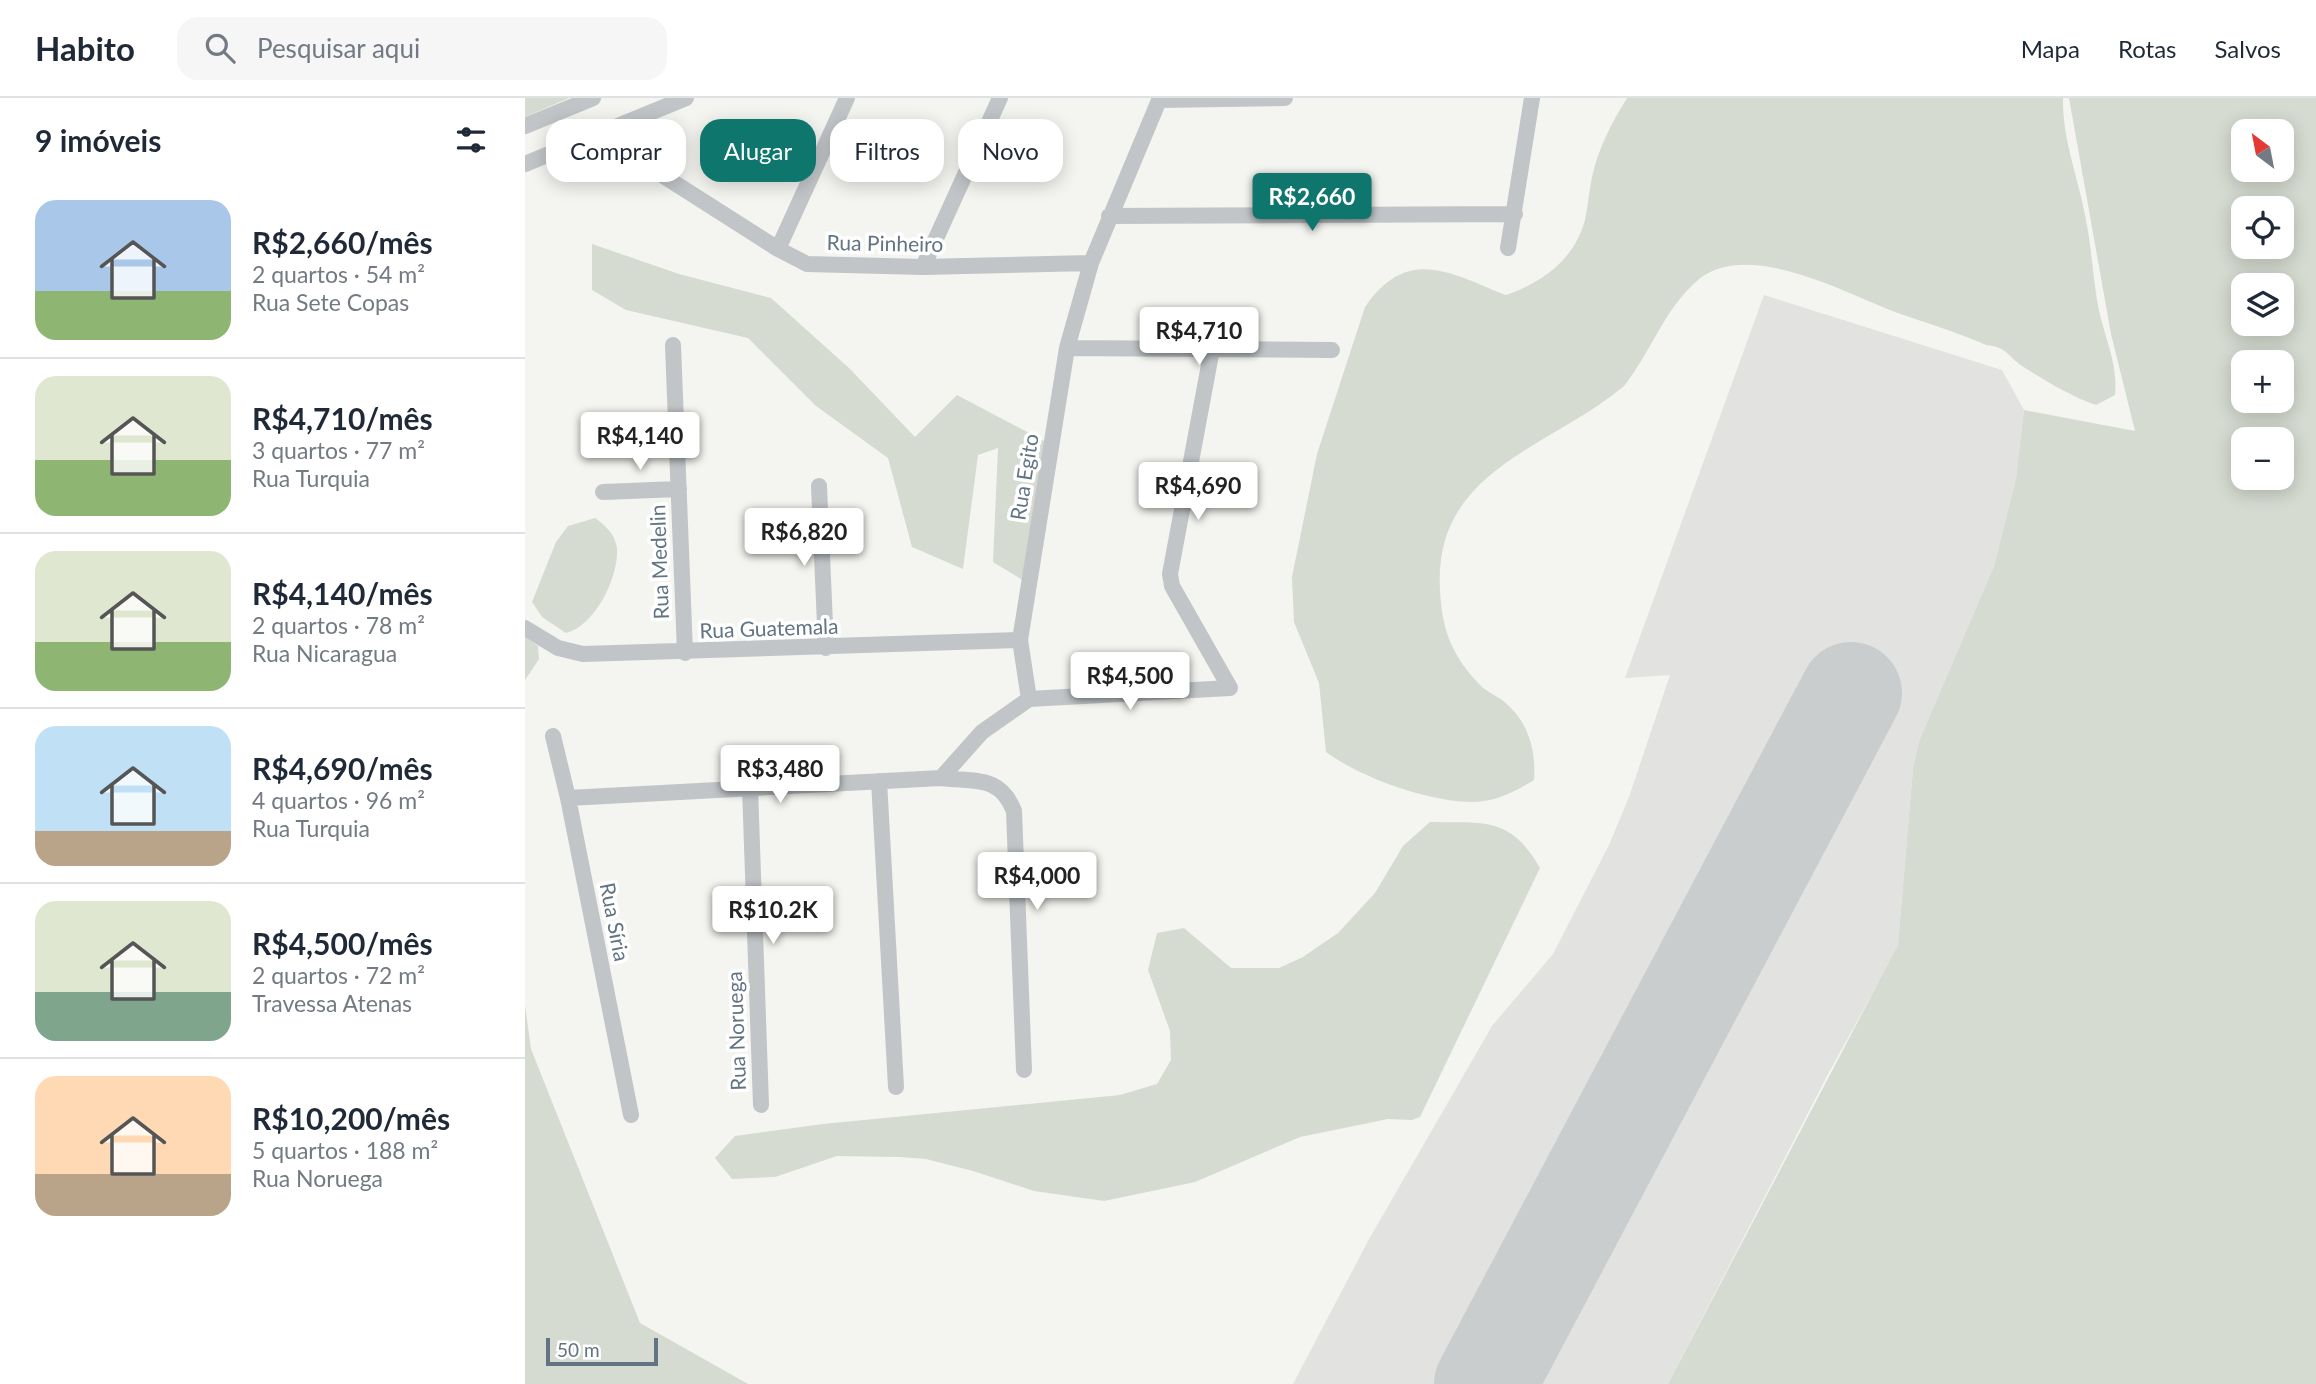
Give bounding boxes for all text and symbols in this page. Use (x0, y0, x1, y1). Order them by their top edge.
search box (177, 17, 667, 80)
text: Habito (35, 28, 135, 68)
icon: search (201, 29, 239, 67)
text: Pesquisar aqui (257, 32, 420, 64)
text: Mapa (2021, 34, 2080, 63)
text: Rotas (2118, 34, 2177, 63)
text: Salvos (2215, 34, 2281, 63)
chip: Comprar (546, 119, 686, 182)
chip: Alugar (700, 119, 816, 182)
chip: Filtros (830, 119, 944, 182)
chip: Novo (958, 119, 1063, 182)
north arrow (2231, 119, 2294, 182)
map controls (2231, 119, 2294, 490)
icon: filters (452, 121, 490, 159)
text: 9 imóveis (35, 122, 161, 158)
pin: R$2,660 (1247, 174, 1377, 233)
text: R$2,660 (1269, 182, 1355, 210)
button: locate (2231, 196, 2294, 259)
text: R$2,660/mês (252, 224, 433, 260)
icon: home (91, 228, 175, 312)
street label: Rua Pinheiro (827, 229, 944, 256)
text: 2 quartos · 54 m² (252, 260, 425, 288)
button: layers (2231, 273, 2294, 336)
text: Rua Sete Copas (252, 288, 409, 316)
pin: R$4,710 (1134, 308, 1264, 367)
text: R$4,710 (1156, 316, 1242, 344)
button: + (2231, 350, 2294, 413)
text: R$4,710/mês (252, 400, 433, 436)
icon: home (91, 404, 175, 488)
pin: R$4,140 (575, 412, 705, 472)
text: R$4,140 (597, 421, 683, 449)
button: − (2231, 427, 2294, 490)
street label: Rua Egito (1004, 432, 1043, 522)
text: 3 quartos · 77 m² (252, 436, 425, 464)
pin: R$4,690 (1133, 462, 1263, 522)
text: Rua Turquia (252, 464, 370, 492)
text: R$4,690 (1155, 471, 1241, 499)
street label: Rua Medelin (644, 504, 673, 620)
pin: R$6,820 (739, 508, 869, 568)
text: R$6,820 (761, 517, 847, 545)
text: R$4,140/mês (252, 575, 433, 611)
icon: home (91, 579, 175, 663)
text: 2 quartos · 78 m² (252, 611, 425, 639)
street label: Rua Guatemala (699, 613, 839, 642)
text: Rua Nicaragua (252, 639, 397, 667)
pin: R$4,500 (1065, 652, 1195, 712)
text: R$4,500 (1087, 661, 1173, 689)
pin: R$3,480 (715, 746, 845, 805)
text: R$4,690/mês (252, 750, 433, 786)
icon: home (91, 754, 175, 838)
text: R$3,480 (737, 754, 823, 782)
text: 4 quartos · 96 m² (252, 786, 425, 814)
text: Rua Turquia (252, 814, 370, 842)
pin: R$4,000 (972, 852, 1102, 912)
text: R$4,000 (994, 861, 1080, 889)
street label: Rua Síria (596, 880, 635, 963)
pin: R$10.2K (708, 886, 838, 946)
text: R$10.2K (728, 895, 818, 923)
text: R$4,500/mês (252, 925, 433, 961)
icon: home (91, 929, 175, 1013)
text: 2 quartos · 72 m² (252, 961, 425, 989)
street label: Rua Noruega (721, 971, 750, 1091)
text: Travessa Atenas (252, 989, 412, 1017)
text: R$10,200/mês (252, 1100, 450, 1136)
icon: home (91, 1104, 175, 1188)
text: 5 quartos · 188 m² (252, 1136, 438, 1164)
text: Rua Noruega (252, 1164, 383, 1192)
scale bar (546, 1335, 658, 1367)
text: 50 m (557, 1338, 600, 1361)

